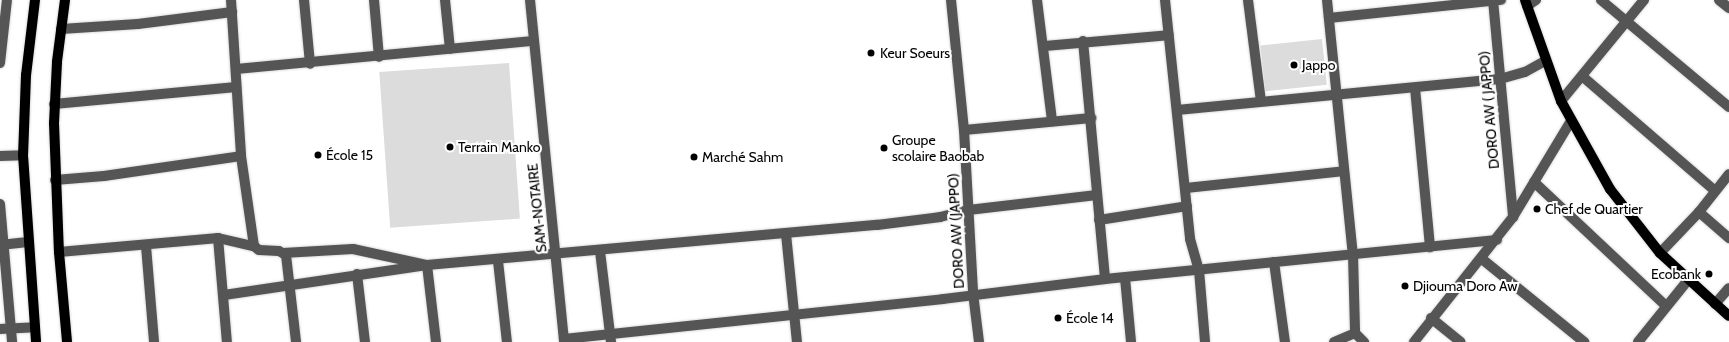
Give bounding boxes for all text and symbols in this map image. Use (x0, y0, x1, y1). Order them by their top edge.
place label: Keur Soeurs (880, 45, 950, 61)
marker: Keur Soeurs (865, 47, 877, 59)
street label: DORO AW ( JAPPO) (1475, 50, 1503, 170)
place label: Jappo (1302, 57, 1335, 73)
marker: Jappo (1289, 60, 1299, 70)
place label: Groupe scolaire Baobab (892, 132, 984, 164)
place label: Terrain Manko (458, 139, 540, 155)
marker: Terrain Manko (445, 142, 455, 152)
marker: Groupe scolaire Baobab (879, 143, 889, 153)
place label: École 15 (326, 147, 373, 163)
place label: Marché Sahm (702, 149, 783, 165)
marker: École 15 (313, 150, 323, 160)
marker: Marché Sahm (689, 152, 699, 162)
street label: SAM-NOTAIRE (524, 163, 550, 253)
street label: DORO AW (JAPPO) (945, 173, 967, 289)
place label: Chef de Quartier (1545, 201, 1643, 217)
marker: Chef de Quartier (1532, 204, 1542, 214)
place label: Ecobank (1651, 266, 1701, 282)
marker: Ecobank (1704, 269, 1714, 279)
place label: Djiouma Doro Aw (1413, 278, 1517, 294)
marker: Djiouma Doro Aw (1400, 281, 1410, 291)
place label: École 14 (1066, 310, 1114, 326)
marker: École 14 (1053, 313, 1063, 323)

